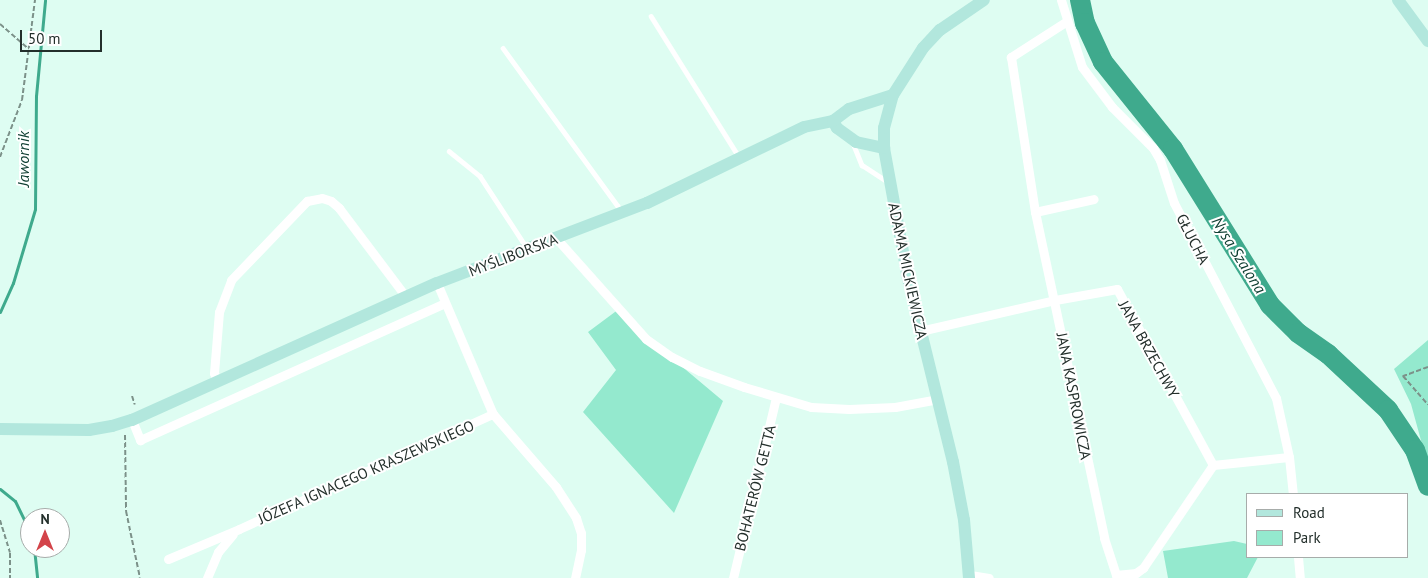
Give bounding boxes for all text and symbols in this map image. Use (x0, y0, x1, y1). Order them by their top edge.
scale bar (22, 20, 105, 52)
text: 50 m (28, 29, 61, 48)
water label: Jawornik (13, 131, 33, 187)
street label: ADAMA MICKIEWICZA (885, 201, 931, 341)
street label: GŁUCHA (1173, 211, 1213, 267)
water label: Nysa Szalona (1208, 213, 1270, 297)
street label: MYŚLIBORSKA (466, 230, 560, 280)
street label: JANA BRZECHWY (1115, 297, 1183, 401)
street label: JANA KASPROWICZA (1053, 331, 1095, 461)
street label: JÓZEFA IGNACEGO KRASZEWSKIEGO (255, 416, 477, 528)
street label: BOHATERÓW GETTA (731, 423, 779, 553)
legend (1246, 493, 1408, 558)
text: Road (1293, 503, 1325, 522)
north arrow (20, 508, 70, 558)
text: N (40, 510, 50, 528)
text: Park (1293, 528, 1321, 547)

